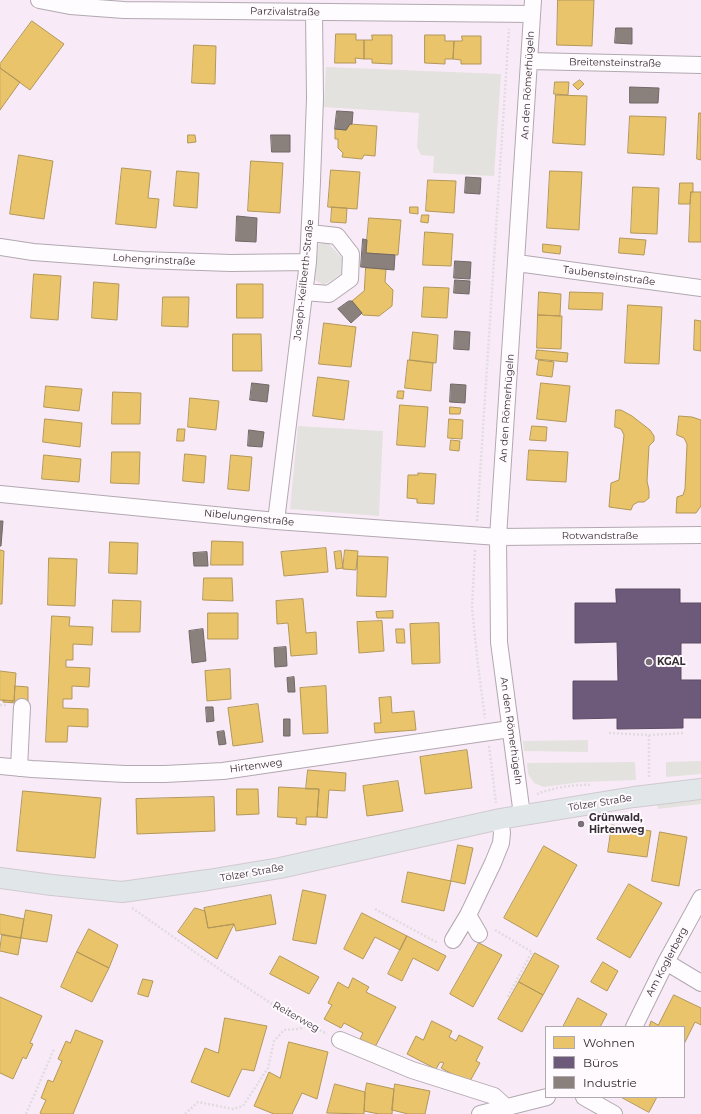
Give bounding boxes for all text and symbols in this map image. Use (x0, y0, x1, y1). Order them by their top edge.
street label: Parzivalstraße (250, 5, 320, 19)
street label: An den Römerhügeln (519, 30, 537, 140)
street label: Breitensteinstraße (569, 56, 661, 70)
street label: Joseph-Keilberth-Straße (292, 219, 316, 341)
street label: Lohengrinstraße (112, 252, 196, 268)
street label: Taubensteinstraße (562, 264, 656, 288)
street label: An den Römerhügeln (497, 353, 517, 463)
street label: Nibelungenstraße (203, 507, 295, 529)
street label: Rotwandstraße (562, 530, 638, 542)
place label: KGAL (657, 656, 685, 668)
marker: KGAL (644, 657, 654, 667)
street label: An den Römerhügeln (497, 676, 525, 786)
street label: Hirtenweg (229, 756, 283, 776)
street label: Tölzer Straße (567, 792, 633, 814)
place label: Grünwald, Hirtenweg (589, 812, 644, 836)
marker: Grünwald, Hirtenweg (576, 819, 586, 829)
street label: Tölzer Straße (219, 862, 285, 884)
street label: Am Koglerberg (644, 925, 690, 999)
street label: Reiterweg (271, 999, 321, 1035)
legend (545, 1026, 685, 1098)
text: Wohnen (583, 1035, 635, 1050)
text: Büros (583, 1055, 618, 1070)
text: Industrie (583, 1075, 637, 1090)

